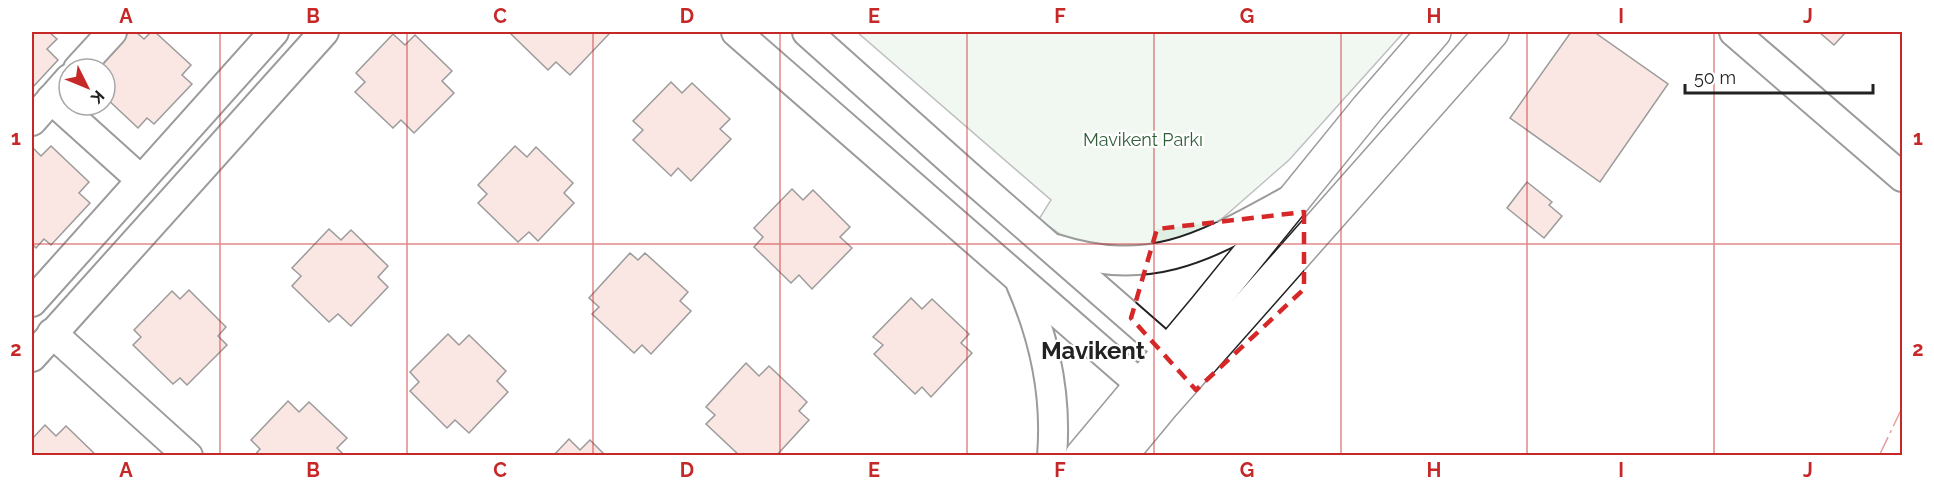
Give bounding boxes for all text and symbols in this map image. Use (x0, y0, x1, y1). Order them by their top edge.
text: A (119, 4, 133, 28)
text: B (306, 4, 320, 28)
text: C (493, 4, 507, 28)
text: D (680, 4, 694, 28)
text: E (868, 4, 880, 28)
text: F (1054, 4, 1066, 28)
text: G (1240, 4, 1254, 28)
text: H (1427, 4, 1441, 28)
text: I (1618, 4, 1624, 28)
text: J (1803, 4, 1813, 28)
north arrow (57, 57, 117, 117)
scale bar (1685, 57, 1872, 95)
text: 50 m (1694, 67, 1736, 88)
text: K (87, 86, 108, 107)
text: 1 (11, 126, 21, 150)
text: 1 (1913, 126, 1923, 150)
park label: Mavikent Parkı (1083, 129, 1203, 150)
district label: Mavikent (1041, 336, 1145, 365)
text: 2 (10, 337, 22, 361)
text: 2 (1912, 337, 1924, 361)
text: A (119, 458, 133, 482)
text: B (306, 458, 320, 482)
text: C (493, 458, 507, 482)
text: D (680, 458, 694, 482)
text: E (868, 458, 880, 482)
text: F (1054, 458, 1066, 482)
text: G (1240, 458, 1254, 482)
text: H (1427, 458, 1441, 482)
text: I (1618, 458, 1624, 482)
text: J (1803, 458, 1813, 482)

